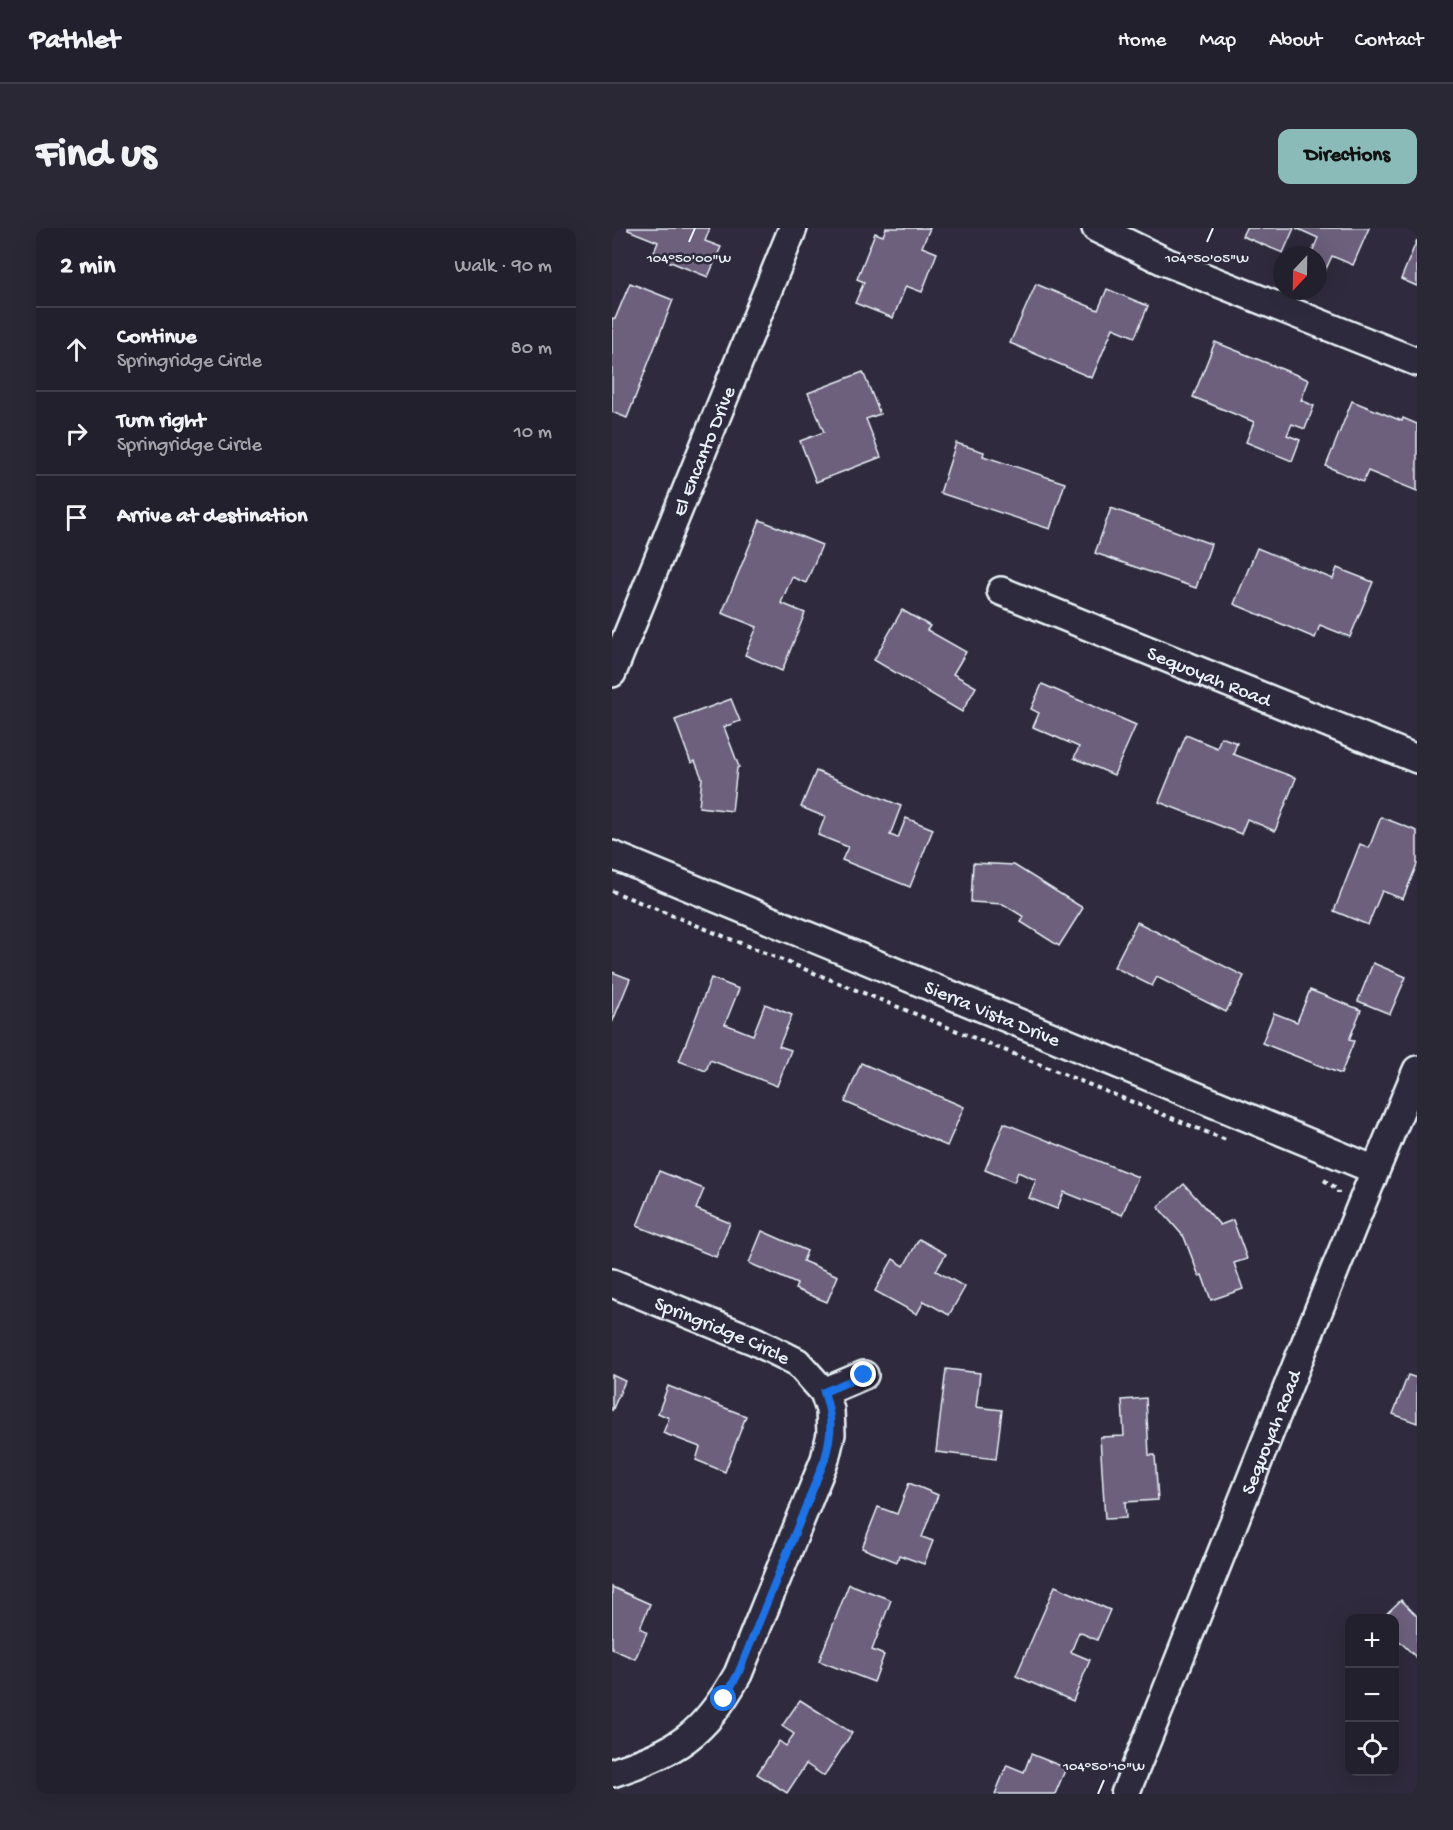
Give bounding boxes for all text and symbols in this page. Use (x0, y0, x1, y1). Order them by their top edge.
text: Pathlet (30, 25, 120, 58)
text: Home (1118, 29, 1166, 54)
text: Map (1199, 29, 1236, 54)
text: About (1269, 29, 1322, 54)
text: Contact (1355, 29, 1423, 54)
button: Directions (1278, 129, 1417, 184)
text: Find us (36, 132, 156, 181)
north arrow (1273, 246, 1327, 300)
text: 104°50'00"W (646, 250, 732, 268)
text: 104°50'05"W (1164, 250, 1249, 268)
text: 2 min (60, 252, 115, 283)
text: Walk · 90 m (455, 256, 552, 279)
text: Continue (117, 325, 197, 351)
icon: ahead (60, 333, 93, 366)
text: 80 m (511, 338, 552, 361)
text: Springridge Circle (117, 351, 262, 374)
street label: El Encanto Drive (669, 383, 743, 520)
text: Turn right (117, 409, 205, 435)
icon: right (60, 417, 93, 450)
text: 10 m (514, 422, 552, 445)
text: Springridge Circle (117, 435, 262, 458)
icon: arrive (60, 501, 93, 534)
text: Arrive at destination (117, 504, 307, 530)
street label: Sequoyah Road (1143, 643, 1276, 715)
street label: Sierra Vista Drive (920, 977, 1063, 1054)
street label: Springridge Circle (650, 1293, 793, 1372)
route end (850, 1361, 876, 1387)
street label: Sequoyah Road (1238, 1366, 1309, 1499)
map controls (1345, 1614, 1399, 1776)
button: + (1345, 1614, 1399, 1668)
button: − (1345, 1668, 1399, 1722)
route start (710, 1685, 736, 1711)
button: locate (1345, 1722, 1399, 1776)
text: 104°50'10"W (1062, 1758, 1145, 1776)

